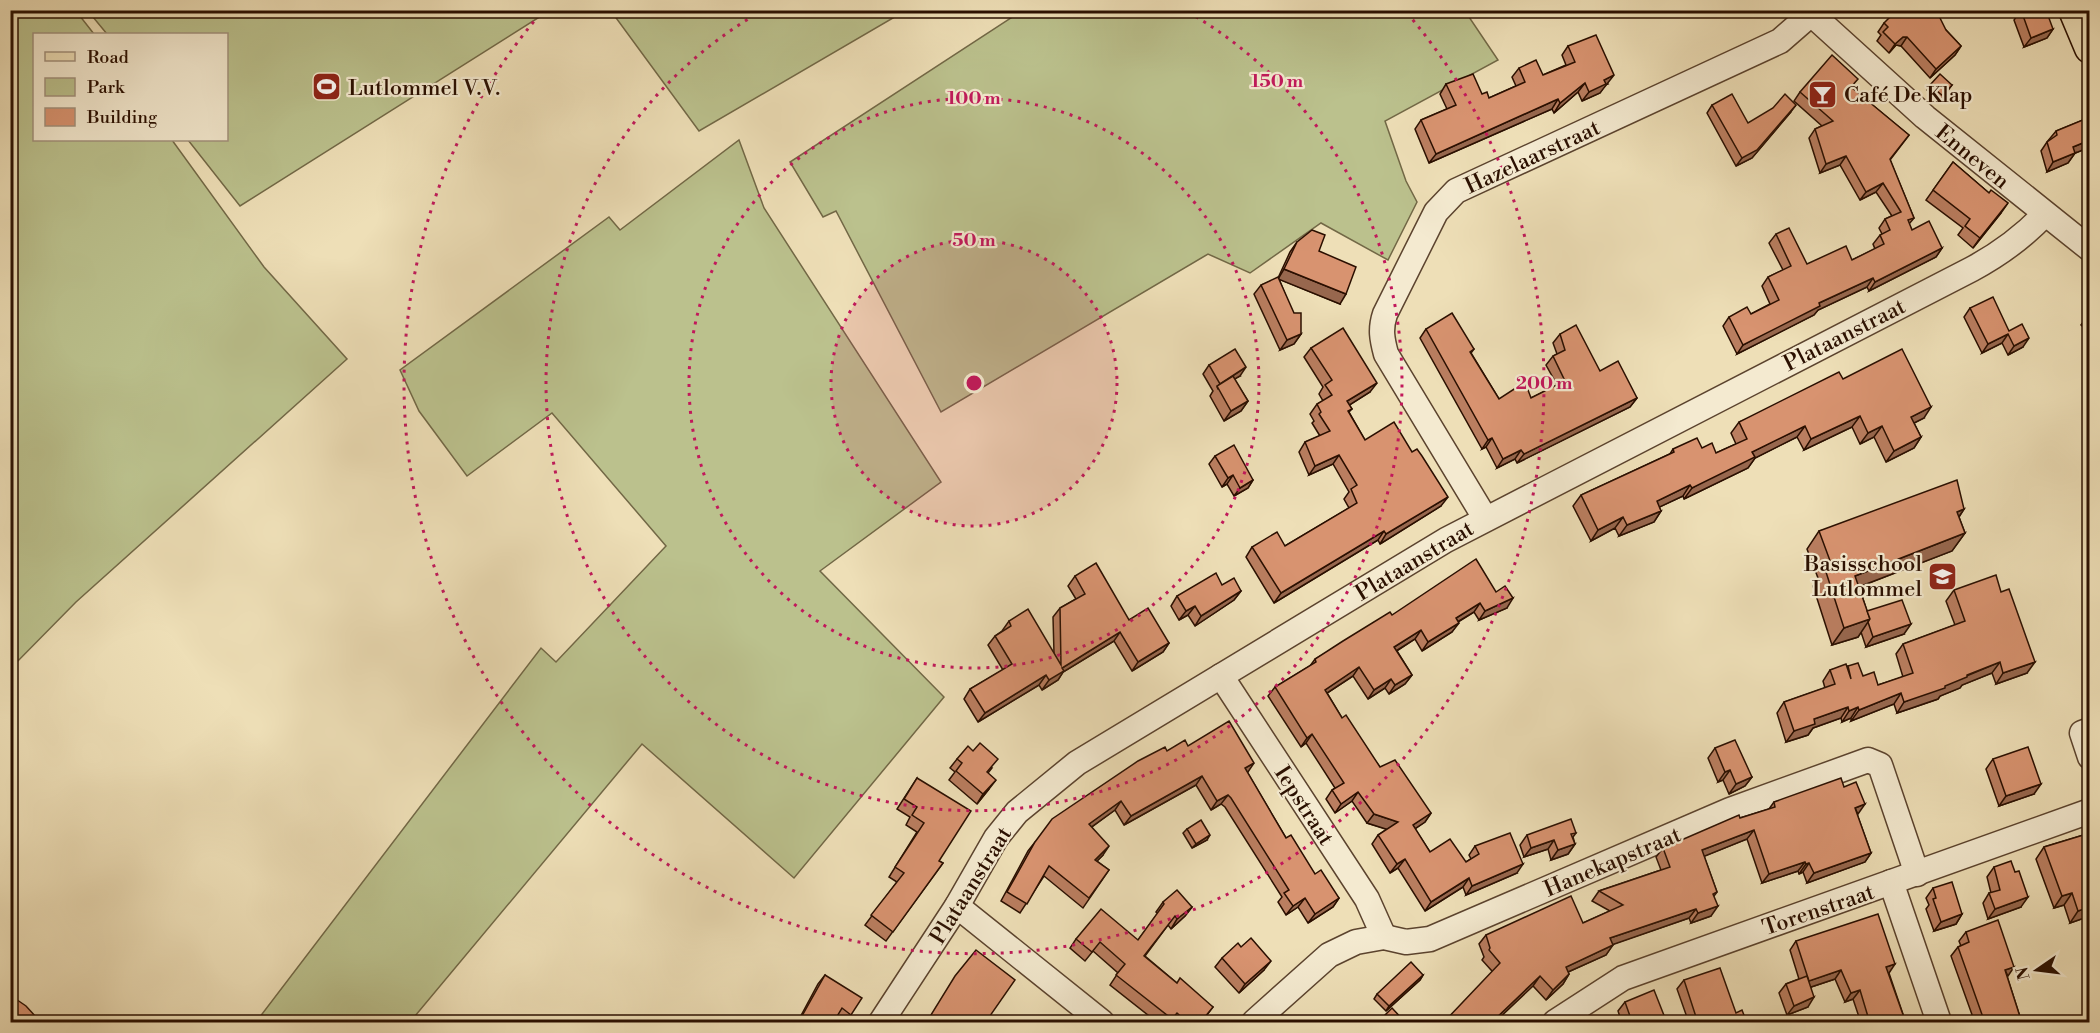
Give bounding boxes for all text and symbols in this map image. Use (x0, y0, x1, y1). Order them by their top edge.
legend (33, 33, 228, 141)
text: Road (87, 46, 130, 69)
text: 150 m (1251, 70, 1304, 93)
sports icon: Lutlommel V.V. (311, 71, 343, 103)
place label: Lutlommel V.V. (348, 75, 500, 102)
text: Park (87, 76, 126, 99)
bar icon: Café De Klap (1807, 78, 1839, 110)
place label: Café De Klap (1844, 82, 1973, 109)
text: 100 m (947, 87, 1001, 110)
text: Building (86, 106, 158, 129)
street label: Hazelaarstraat (1461, 114, 1605, 200)
street label: Enneven (1930, 119, 2014, 195)
text: 50 m (952, 229, 996, 252)
street label: Plataanstraat (1779, 293, 1910, 378)
text: 200 m (1516, 372, 1573, 395)
centre of rings (964, 373, 984, 393)
street label: Plataanstraat (1351, 515, 1479, 607)
place label: Basisschool Lutlommel (1803, 551, 1922, 603)
school or university icon: Basisschool Lutlommel (1927, 560, 1959, 592)
street label: Iepstraat (1268, 761, 1339, 851)
street label: Hanekapstraat (1540, 821, 1685, 903)
street label: Plataanstraat (925, 822, 1018, 949)
street label: Torenstraat (1759, 879, 1878, 942)
north arrow (2007, 940, 2067, 1000)
text: N (2012, 964, 2035, 982)

